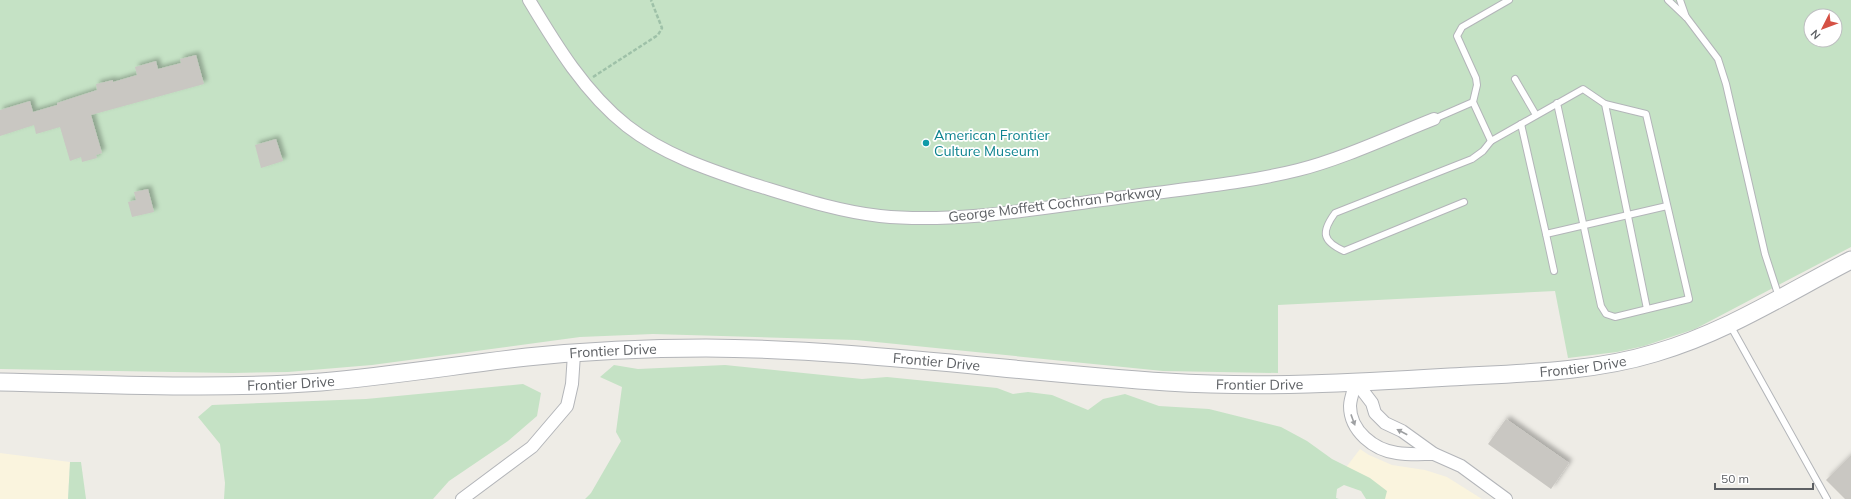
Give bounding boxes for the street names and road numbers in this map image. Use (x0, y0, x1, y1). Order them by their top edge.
street label: George Moffett Cochran Parkway (947, 182, 1163, 226)
street label: Frontier Drive (569, 340, 657, 362)
street label: Frontier Drive (892, 349, 981, 375)
street label: Frontier Drive (1539, 352, 1628, 381)
street label: Frontier Drive (247, 372, 335, 395)
street label: Frontier Drive (1216, 375, 1304, 394)

